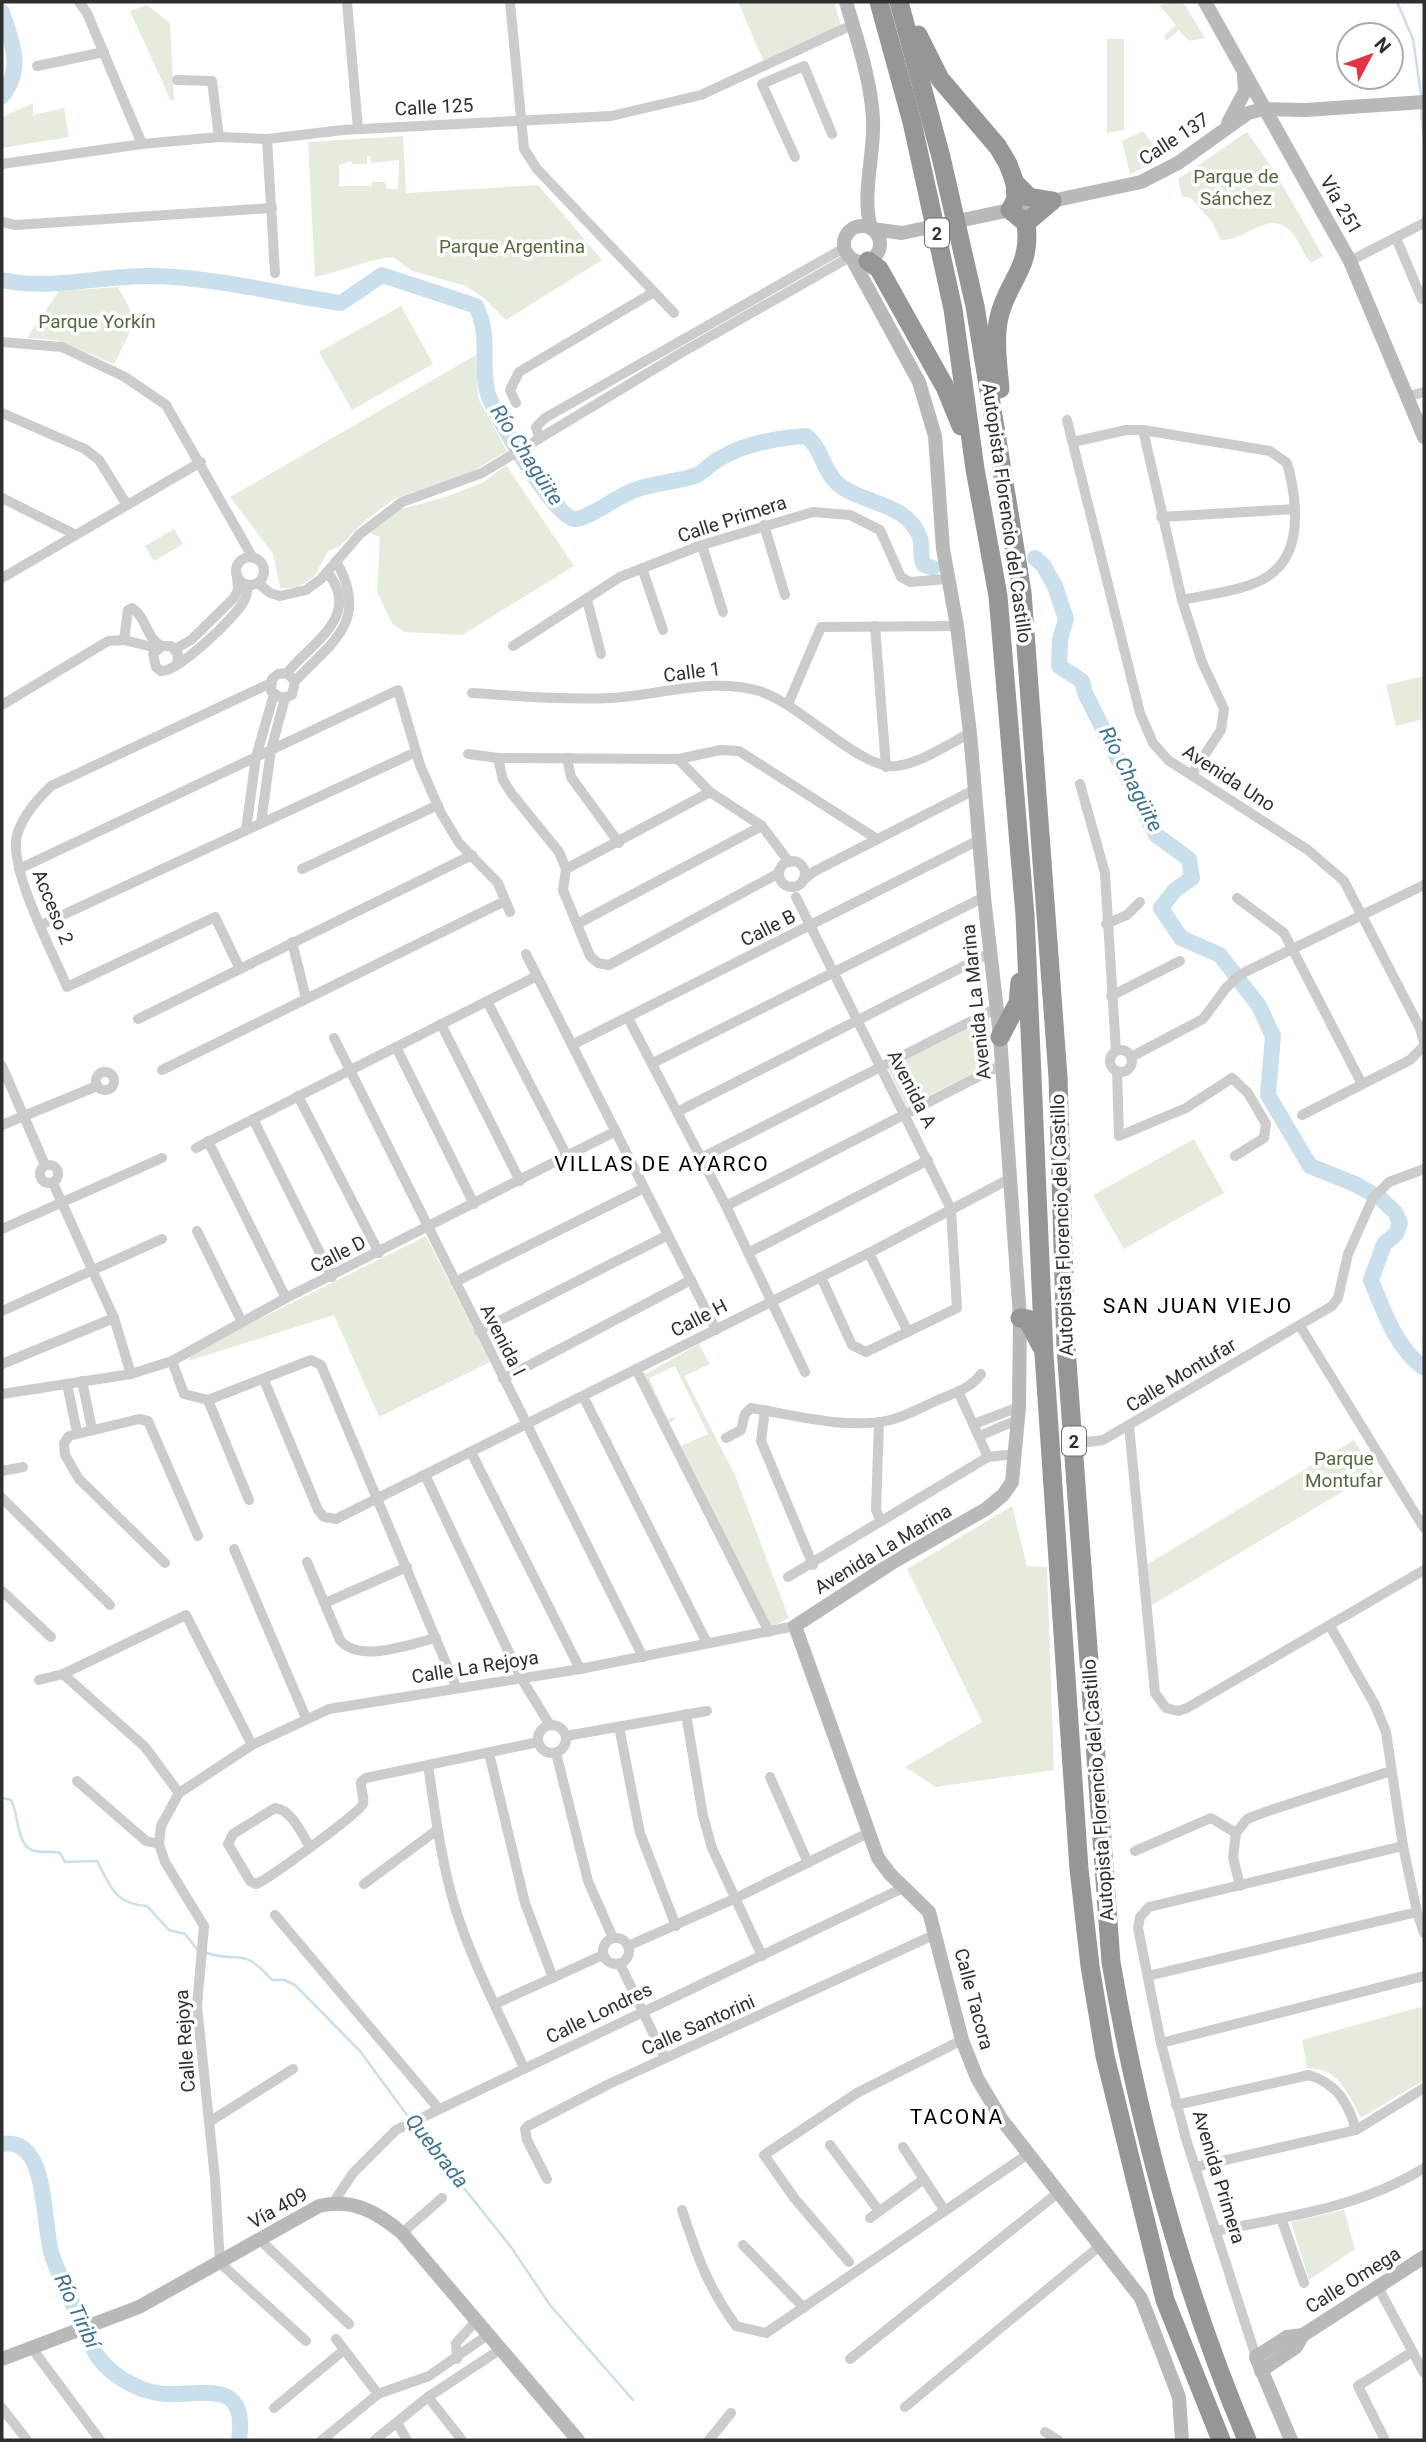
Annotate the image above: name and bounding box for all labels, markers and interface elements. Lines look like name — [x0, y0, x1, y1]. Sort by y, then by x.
north arrow — [1335, 21, 1405, 91]
text: N — [1369, 33, 1396, 58]
street label: Calle 125 — [394, 93, 474, 121]
street label: Calle 137 — [1135, 108, 1213, 170]
park label: Parque de Sánchez — [1193, 165, 1279, 210]
street label: Vía 251 — [1315, 172, 1367, 238]
road number: 2 — [925, 218, 949, 247]
park label: Parque Argentina — [439, 235, 585, 258]
park label: Parque Yorkín — [38, 310, 156, 333]
street label: Autopista Florencio del Castillo — [977, 381, 1037, 645]
water label: Río Chagüite — [486, 400, 568, 510]
street label: Calle Primera — [675, 491, 789, 547]
street label: Calle 1 — [662, 657, 722, 687]
water label: Río Chagüite — [1094, 722, 1168, 836]
street label: Avenida Uno — [1178, 740, 1280, 816]
street label: Acceso 2 — [28, 866, 78, 948]
street label: Calle B — [737, 904, 799, 952]
street label: Avenida La Marina — [956, 923, 996, 1081]
street label: Avenida A — [883, 1046, 942, 1132]
street label: Autopista Florencio del Castillo — [1046, 1093, 1078, 1357]
district label: VILLAS DE AYARCO — [554, 1152, 770, 1176]
street label: Calle D — [306, 1230, 370, 1278]
street label: Calle H — [667, 1294, 731, 1342]
district label: SAN JUAN VIEJO — [1103, 1294, 1293, 1318]
street label: Avenida I — [475, 1300, 531, 1380]
street label: Calle Montufar — [1122, 1333, 1241, 1417]
road number: 2 — [1062, 1426, 1086, 1456]
park label: Parque Montufar — [1305, 1447, 1384, 1492]
street label: Avenida La Marina — [810, 1499, 956, 1599]
street label: Calle La Rejoya — [410, 1646, 540, 1688]
street label: Autopista Florencio del Castillo — [1077, 1658, 1119, 1922]
street label: Calle Tacora — [949, 1946, 999, 2052]
street label: Calle Londres — [542, 1977, 656, 2049]
street label: Calle Rejoya — [170, 1989, 200, 2093]
street label: Calle Santorini — [638, 1990, 758, 2060]
district label: TACONA — [910, 2105, 1004, 2129]
street label: Avenida Primera — [1188, 2108, 1250, 2246]
water label: Quebrada — [401, 2109, 473, 2193]
street label: Vía 409 — [244, 2182, 312, 2234]
street label: Calle Omega — [1301, 2242, 1405, 2318]
water label: Río Tiribí — [49, 2270, 106, 2355]

